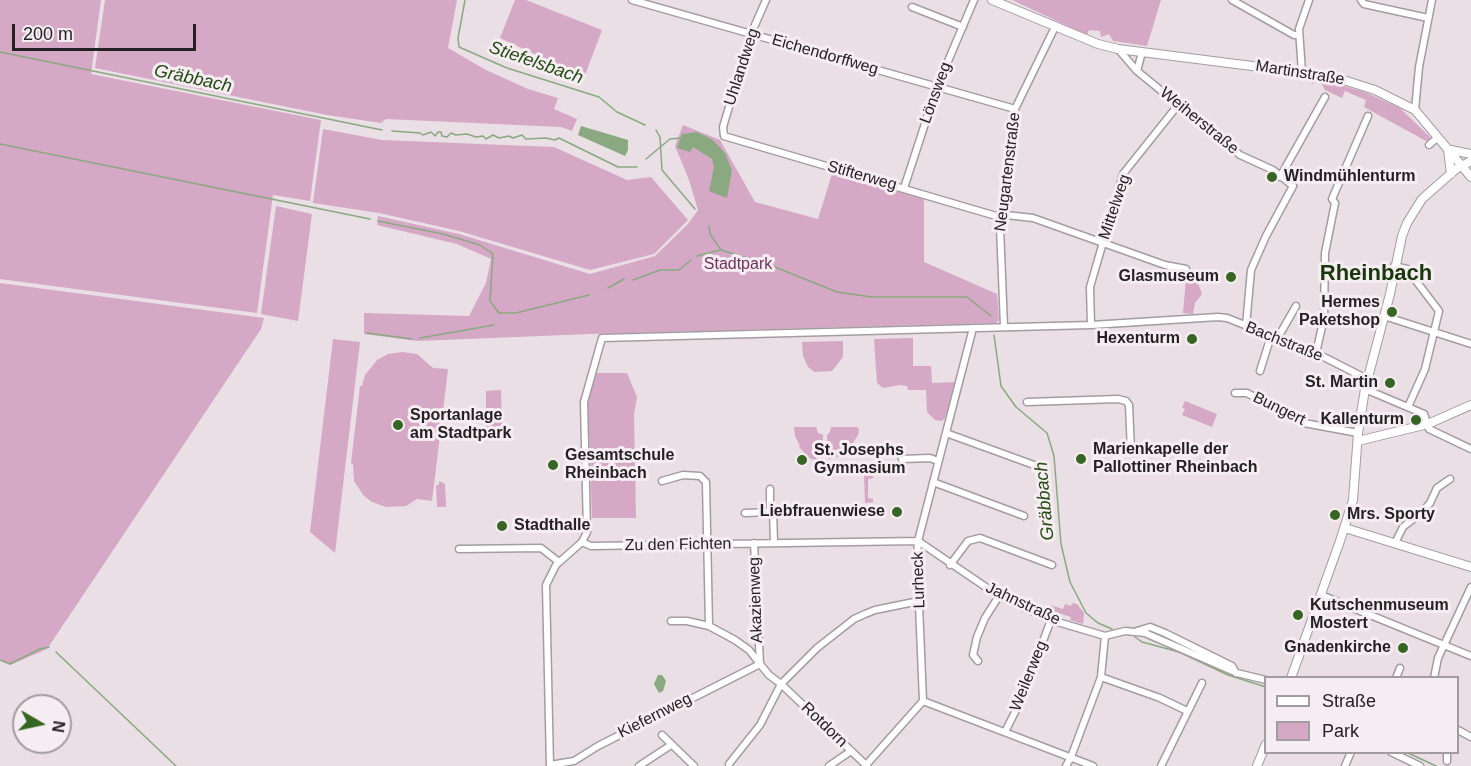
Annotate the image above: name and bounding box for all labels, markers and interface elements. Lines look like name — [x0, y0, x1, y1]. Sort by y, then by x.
scale bar — [15, 12, 200, 50]
text: 200 m — [23, 24, 73, 44]
street label: Uhlandweg — [721, 26, 763, 108]
street label: Eichendorffweg — [769, 31, 881, 79]
water label: Stiefelsbach — [486, 37, 586, 89]
street label: Martinstraße — [1254, 56, 1346, 90]
water label: Gräbbach — [152, 60, 234, 98]
street label: Lönsweg — [916, 60, 956, 126]
street label: Weiherstraße — [1156, 83, 1242, 159]
street label: Neugartenstraße — [991, 111, 1025, 233]
street label: Stifterweg — [825, 157, 899, 195]
place label: Windmühlenturm — [1284, 167, 1415, 187]
marker: Windmühlenturm — [1265, 170, 1279, 184]
street label: Mittelweg — [1095, 172, 1135, 242]
park label: Stadtpark — [704, 255, 772, 275]
district label: Rheinbach — [1320, 261, 1432, 287]
place label: Glasmuseum — [1119, 267, 1219, 287]
marker: Glasmuseum — [1224, 270, 1238, 284]
place label: Hermes Paketshop — [1299, 293, 1380, 331]
marker: Hermes Paketshop — [1385, 305, 1399, 319]
street label: Bachstraße — [1242, 318, 1326, 366]
place label: Hexenturm — [1096, 329, 1180, 349]
marker: Hexenturm — [1185, 332, 1199, 346]
place label: St. Martin — [1305, 373, 1378, 393]
marker: St. Martin — [1383, 376, 1397, 390]
street label: Bungert — [1250, 388, 1308, 430]
place label: Sportanlage am Stadtpark — [410, 406, 511, 444]
place label: Kallenturm — [1320, 410, 1404, 430]
marker: Kallenturm — [1409, 413, 1423, 427]
marker: Sportanlage am Stadtpark — [391, 418, 405, 432]
place label: Marienkapelle der Pallottiner Rheinbach — [1093, 440, 1257, 478]
place label: St. Josephs Gymnasium — [814, 441, 906, 479]
place label: Gesamtschule Rheinbach — [565, 446, 674, 484]
marker: Marienkapelle der Pallottiner Rheinbach — [1074, 452, 1088, 466]
marker: St. Josephs Gymnasium — [795, 453, 809, 467]
marker: Gesamtschule Rheinbach — [546, 458, 560, 472]
water label: Gräbbach — [1031, 461, 1059, 541]
place label: Liebfrauenwiese — [760, 502, 885, 522]
marker: Liebfrauenwiese — [890, 505, 904, 519]
place label: Mrs. Sporty — [1347, 505, 1435, 525]
marker: Mrs. Sporty — [1328, 508, 1342, 522]
place label: Stadthalle — [514, 516, 590, 536]
marker: Stadthalle — [495, 519, 509, 533]
street label: Zu den Fichten — [624, 534, 732, 556]
street label: Lurheck — [908, 551, 930, 609]
street label: Akazienweg — [745, 557, 767, 643]
street label: Jahnstraße — [983, 578, 1063, 630]
place label: Kutschenmuseum Mostert — [1310, 596, 1449, 634]
marker: Kutschenmuseum Mostert — [1291, 608, 1305, 622]
street label: Weilerweg — [1006, 638, 1052, 714]
place label: Gnadenkirche — [1284, 638, 1391, 658]
marker: Gnadenkirche — [1396, 641, 1410, 655]
legend — [1264, 676, 1459, 754]
street label: Kiefernweg — [615, 689, 695, 743]
text: Straße — [1322, 691, 1376, 711]
north arrow — [12, 694, 72, 754]
street label: Rotdorn — [797, 698, 851, 752]
text: N — [49, 720, 68, 734]
text: Park — [1322, 721, 1359, 741]

